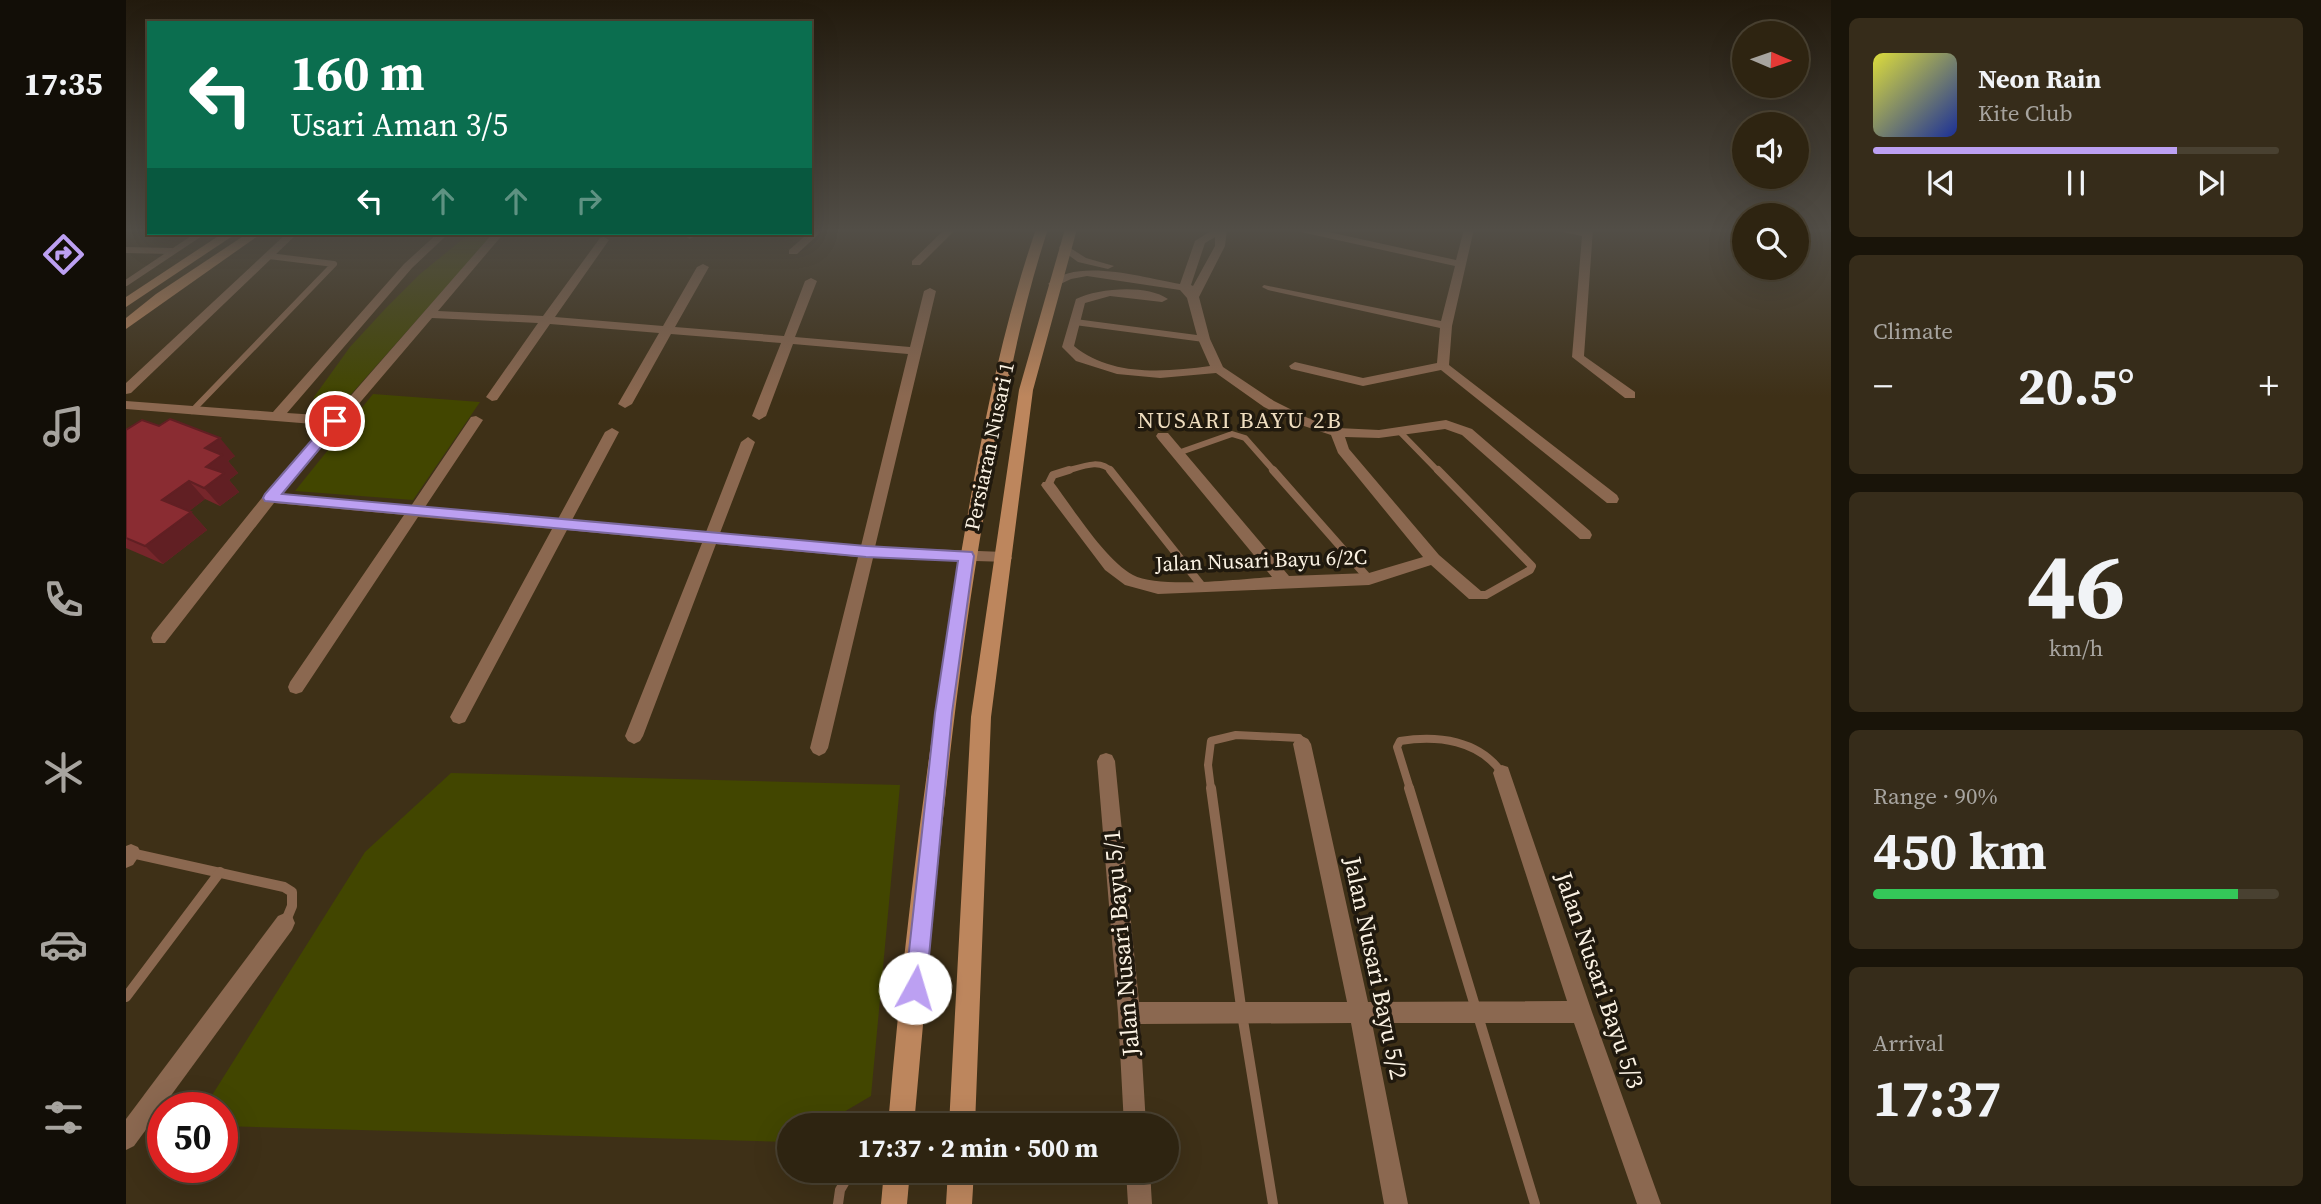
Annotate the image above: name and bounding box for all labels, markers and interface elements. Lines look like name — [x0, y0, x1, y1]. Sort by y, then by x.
north arrow — [1732, 21, 1810, 98]
map controls — [1732, 21, 1809, 280]
text: 160 m — [290, 39, 425, 106]
icon: left — [175, 49, 266, 140]
text: Neon Rain — [1978, 61, 2101, 97]
text: 17:35 — [24, 62, 102, 106]
text: Kite Club — [1978, 97, 2073, 129]
text: Usari Aman 3/5 — [290, 103, 508, 147]
button: sound — [1732, 112, 1809, 189]
icon: previous — [1922, 164, 1960, 202]
icon: pause — [2057, 164, 2095, 202]
icon: next — [2192, 164, 2230, 202]
icon: left — [351, 182, 389, 220]
icon: ahead — [424, 182, 462, 220]
icon: ahead — [497, 182, 535, 220]
icon: right — [570, 182, 608, 220]
button: search — [1732, 203, 1809, 280]
icon: directions — [39, 230, 88, 279]
text: Climate — [1873, 315, 1953, 347]
text: 20.5° — [2017, 350, 2135, 421]
street label: Persiaran Nusari 1 — [957, 359, 1021, 533]
text: − — [1873, 360, 1893, 412]
text: + — [2259, 360, 2279, 412]
pin — [305, 391, 365, 451]
icon: music — [39, 402, 88, 451]
icon: arrive — [316, 402, 354, 440]
district label: NUSARI BAYU 2B — [1137, 404, 1343, 436]
text: 46 — [2027, 524, 2125, 648]
street label: Jalan Nusari Bayu 6/2C — [1154, 542, 1367, 578]
icon: phone — [39, 575, 88, 624]
text: km/h — [2049, 632, 2103, 664]
icon: climate — [39, 748, 88, 797]
text: Range · 90% — [1873, 780, 1998, 812]
text: 450 km — [1873, 815, 2047, 886]
street label: Jalan Nusari Bayu 5/1 — [1095, 828, 1147, 1059]
street label: Jalan Nusari Bayu 5/2 — [1336, 853, 1416, 1083]
street label: Jalan Nusari Bayu 5/3 — [1547, 866, 1653, 1093]
icon: car — [39, 920, 88, 969]
position arrow — [878, 951, 952, 1025]
text: Arrival — [1873, 1027, 1944, 1059]
text: 17:37 — [1873, 1062, 2001, 1133]
speed limit sign: 50 — [147, 1092, 238, 1183]
icon: filters — [39, 1093, 88, 1142]
text: 17:37 · 2 min · 500 m — [858, 1130, 1098, 1166]

